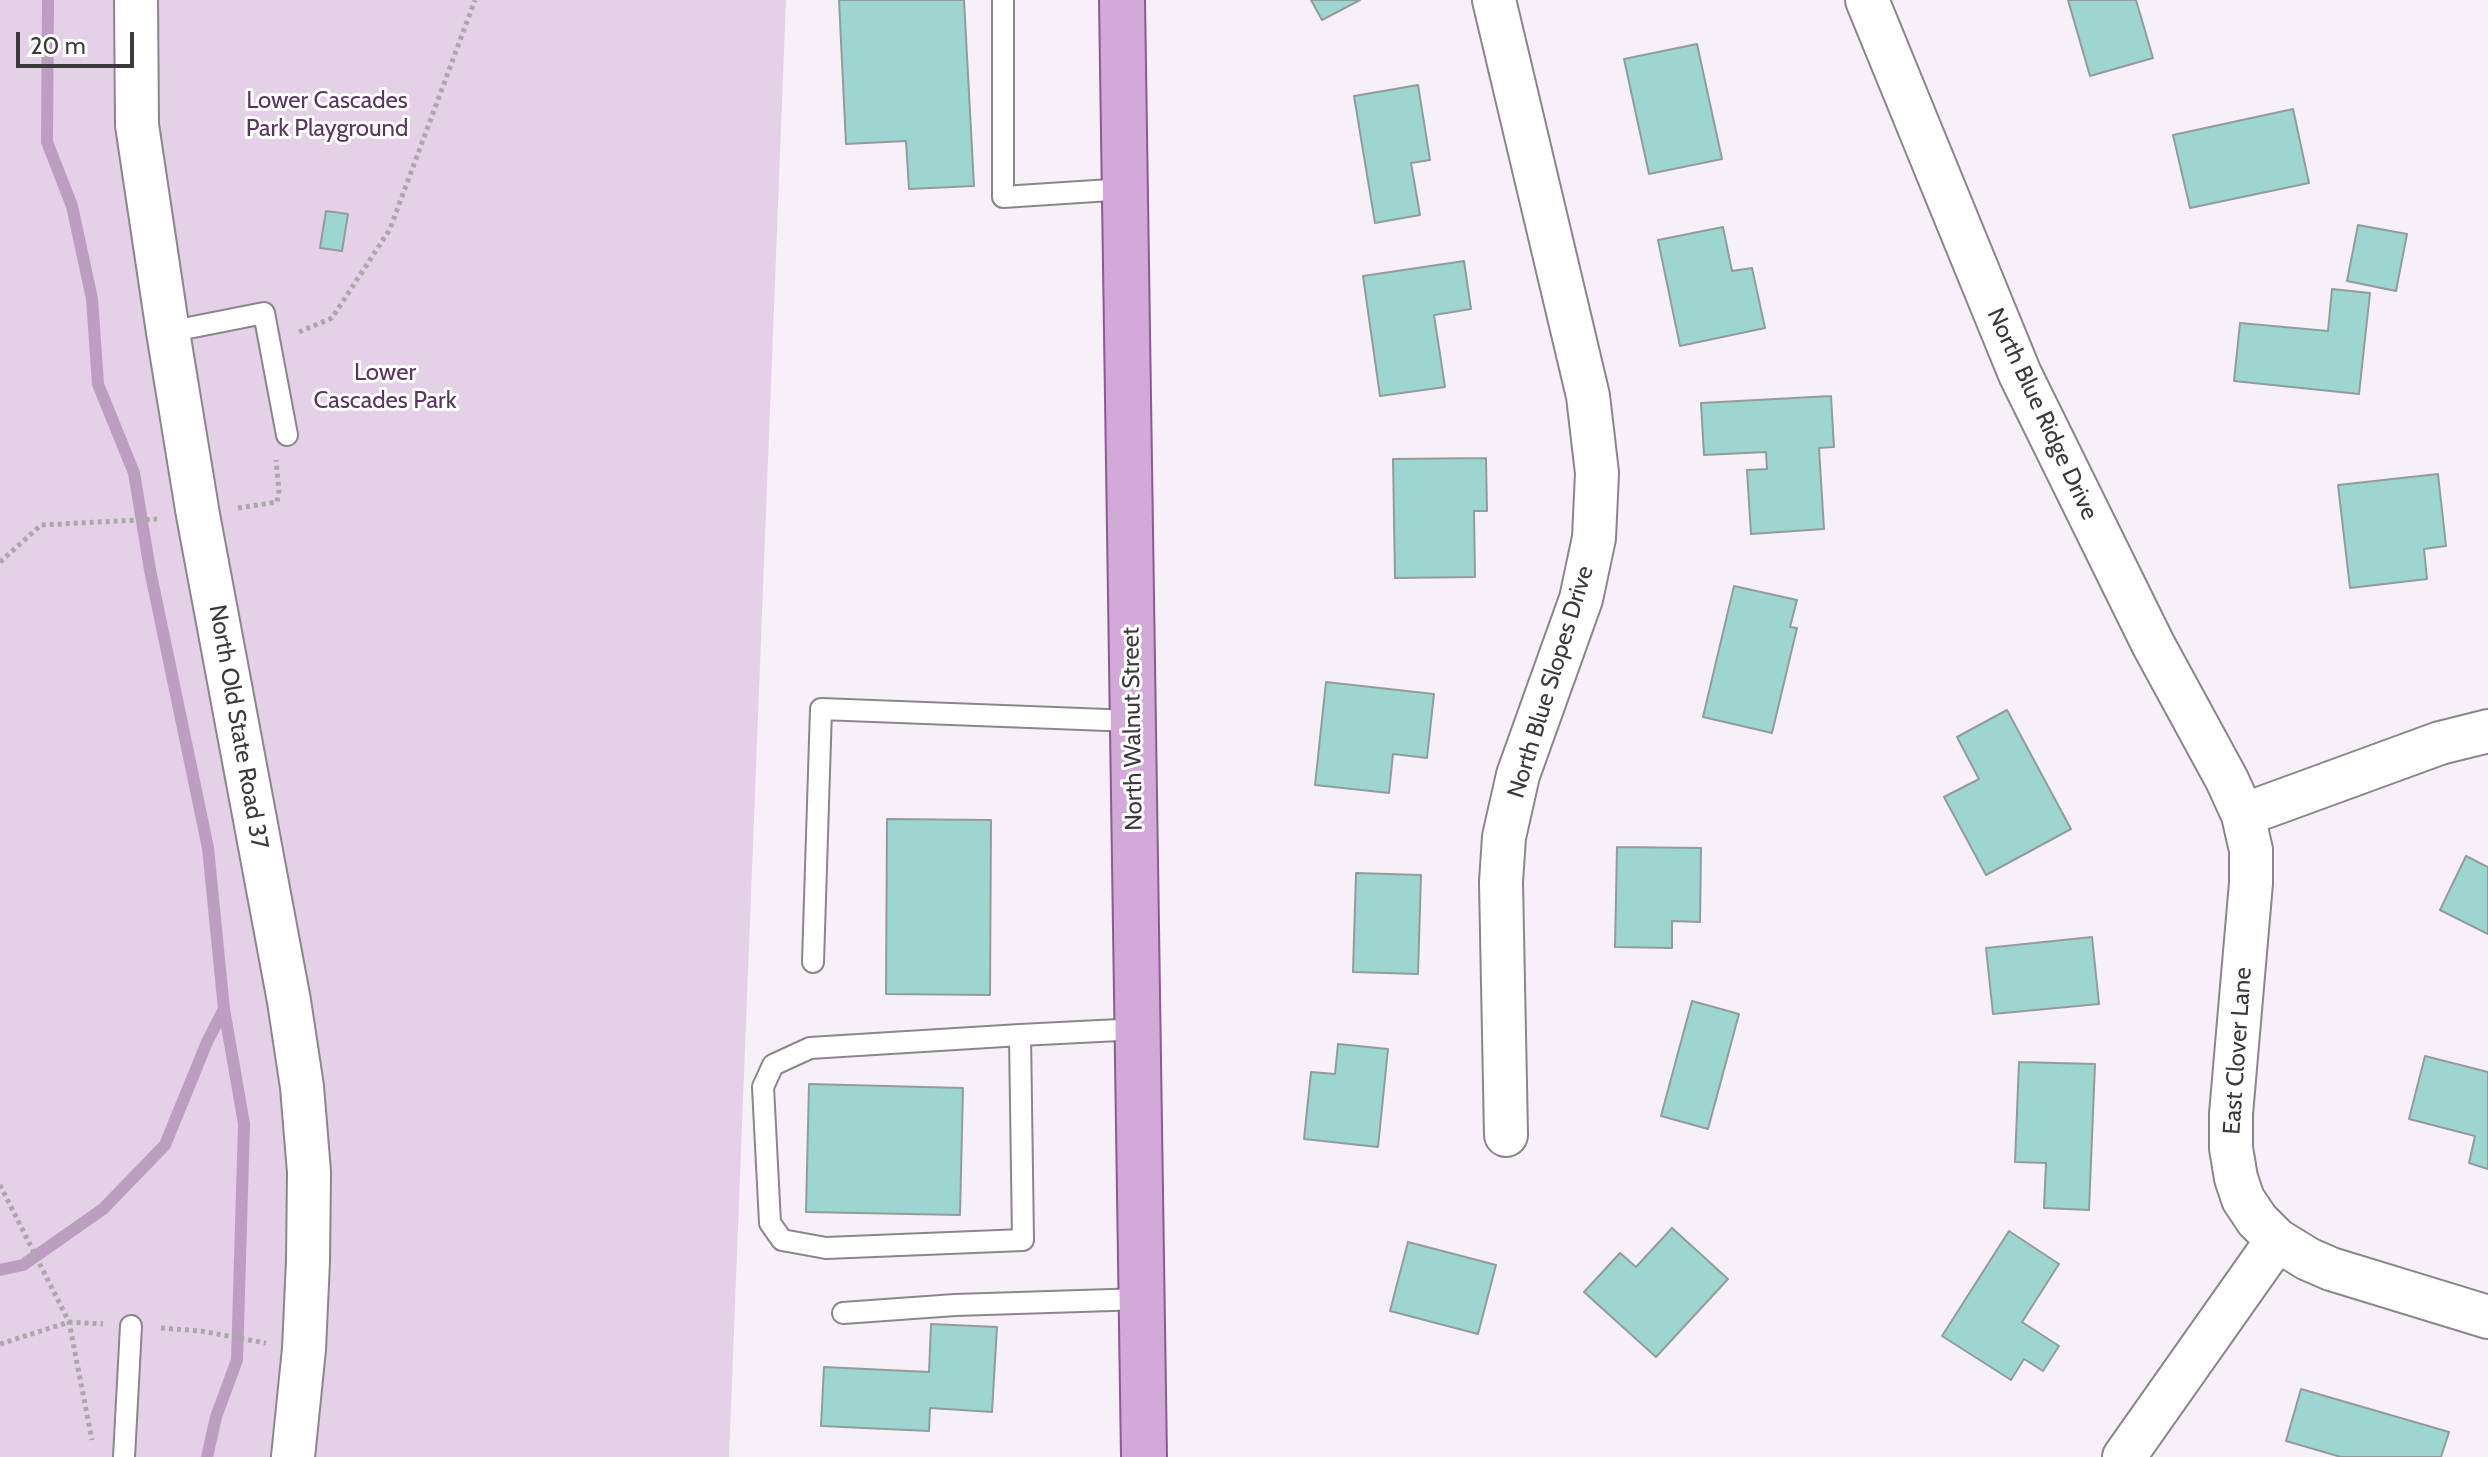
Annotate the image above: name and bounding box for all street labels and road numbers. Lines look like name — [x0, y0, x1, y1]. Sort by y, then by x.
street label: North Blue Ridge Drive — [1980, 304, 2104, 524]
street label: North Blue Slopes Drive — [1502, 562, 1600, 802]
street label: North Old State Road 37 — [202, 603, 274, 851]
street label: North Walnut Street — [1117, 627, 1149, 831]
street label: East Clover Lane — [2218, 966, 2258, 1136]

